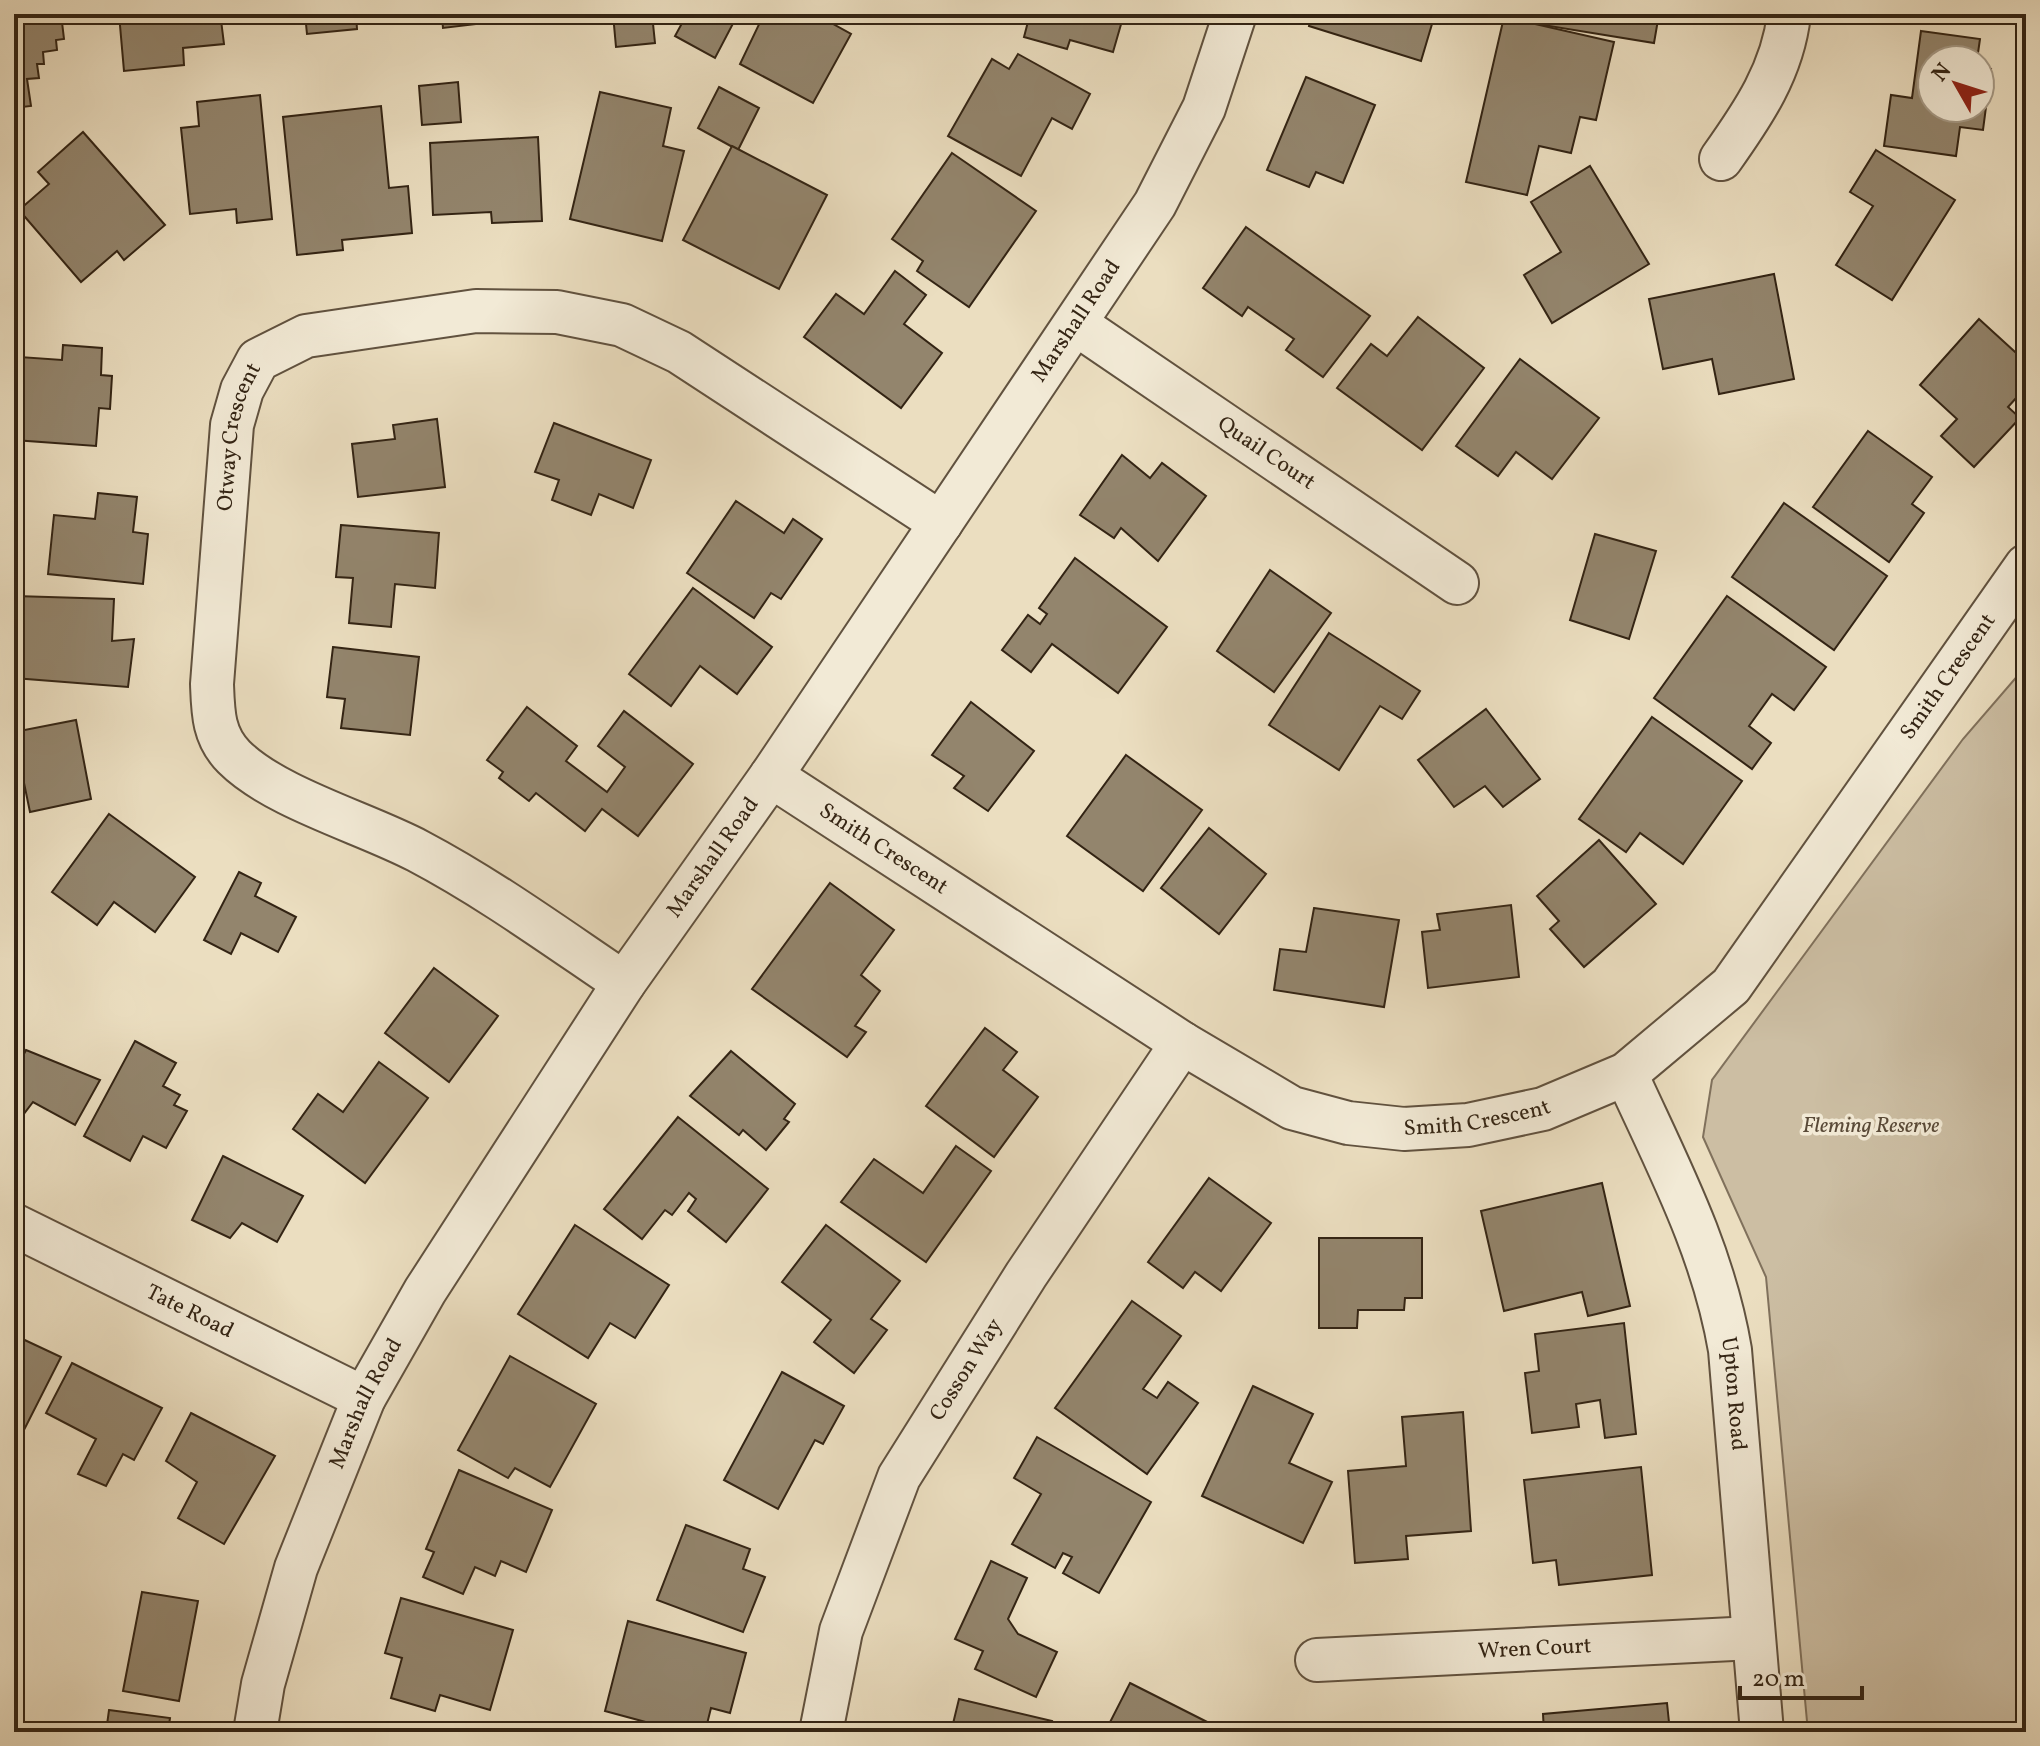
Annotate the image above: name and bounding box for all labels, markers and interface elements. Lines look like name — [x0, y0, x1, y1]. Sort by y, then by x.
north arrow — [1916, 44, 1996, 124]
text: N — [1925, 57, 1959, 89]
street label: Marshall Road — [1024, 254, 1129, 388]
street label: Otway Crescent — [210, 357, 269, 512]
street label: Quail Court — [1211, 409, 1322, 498]
street label: Smith Crescent — [1893, 607, 2004, 746]
street label: Marshall Road — [659, 791, 767, 924]
street label: Smith Crescent — [813, 796, 954, 902]
street label: Smith Crescent — [1403, 1092, 1556, 1144]
park label: Fleming Reserve — [1803, 1111, 1939, 1142]
street label: Tate Road — [141, 1277, 239, 1347]
street label: Cosson Way — [922, 1312, 1010, 1427]
street label: Marshall Road — [322, 1333, 410, 1473]
street label: Upton Road — [1712, 1334, 1754, 1452]
street label: Wren Court — [1477, 1631, 1593, 1667]
scale bar — [1740, 1650, 1862, 1700]
text: 20 m — [1752, 1663, 1805, 1697]

